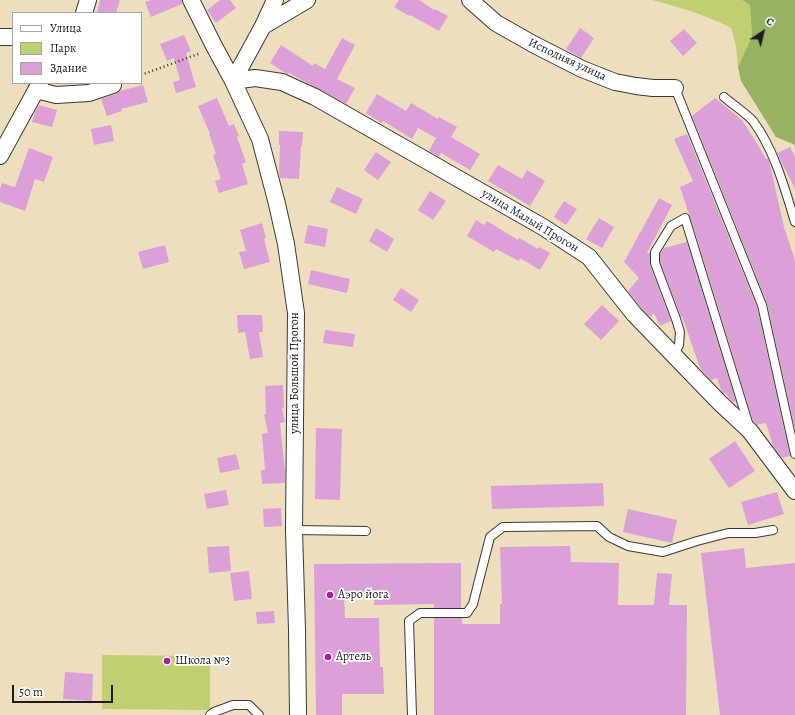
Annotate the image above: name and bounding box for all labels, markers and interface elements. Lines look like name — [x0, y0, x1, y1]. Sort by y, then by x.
legend — [12, 12, 142, 84]
north arrow — [743, 12, 783, 52]
text: С — [763, 14, 777, 30]
text: Улица — [50, 20, 81, 36]
street label: Исподняя улица — [526, 36, 608, 84]
text: Парк — [50, 40, 76, 56]
text: Здание — [50, 60, 87, 76]
street label: улица Малый Прогон — [479, 186, 581, 256]
street label: улица Большой Прогон — [288, 312, 302, 434]
place label: Аэро йога — [338, 588, 389, 602]
marker: Аэро йога — [325, 590, 335, 600]
place label: Артель — [336, 650, 371, 664]
marker: Артель — [323, 652, 333, 662]
place label: Школа №3 — [175, 654, 230, 668]
marker: Школа №3 — [162, 656, 172, 666]
scale bar — [14, 677, 115, 703]
text: 50 m — [19, 684, 43, 700]

